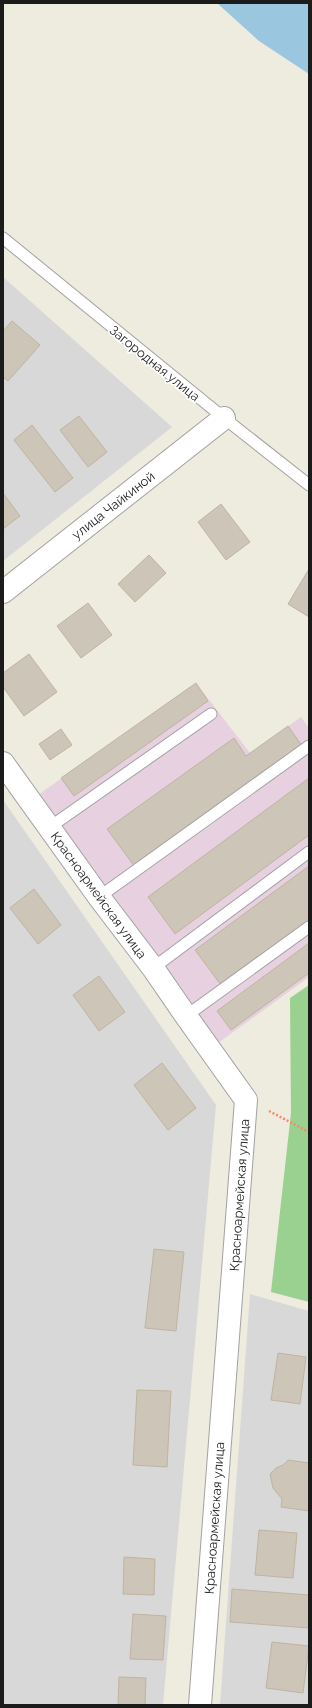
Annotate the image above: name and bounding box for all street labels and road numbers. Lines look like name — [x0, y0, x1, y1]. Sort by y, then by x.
street label: Загородная улица — [107, 322, 203, 404]
street label: улица Чайкиной — [69, 468, 158, 542]
street label: Красноармейская улица — [48, 829, 150, 962]
street label: Красноармейская улица — [227, 1118, 252, 1272]
street label: Красноармейская улица — [202, 1441, 227, 1595]

